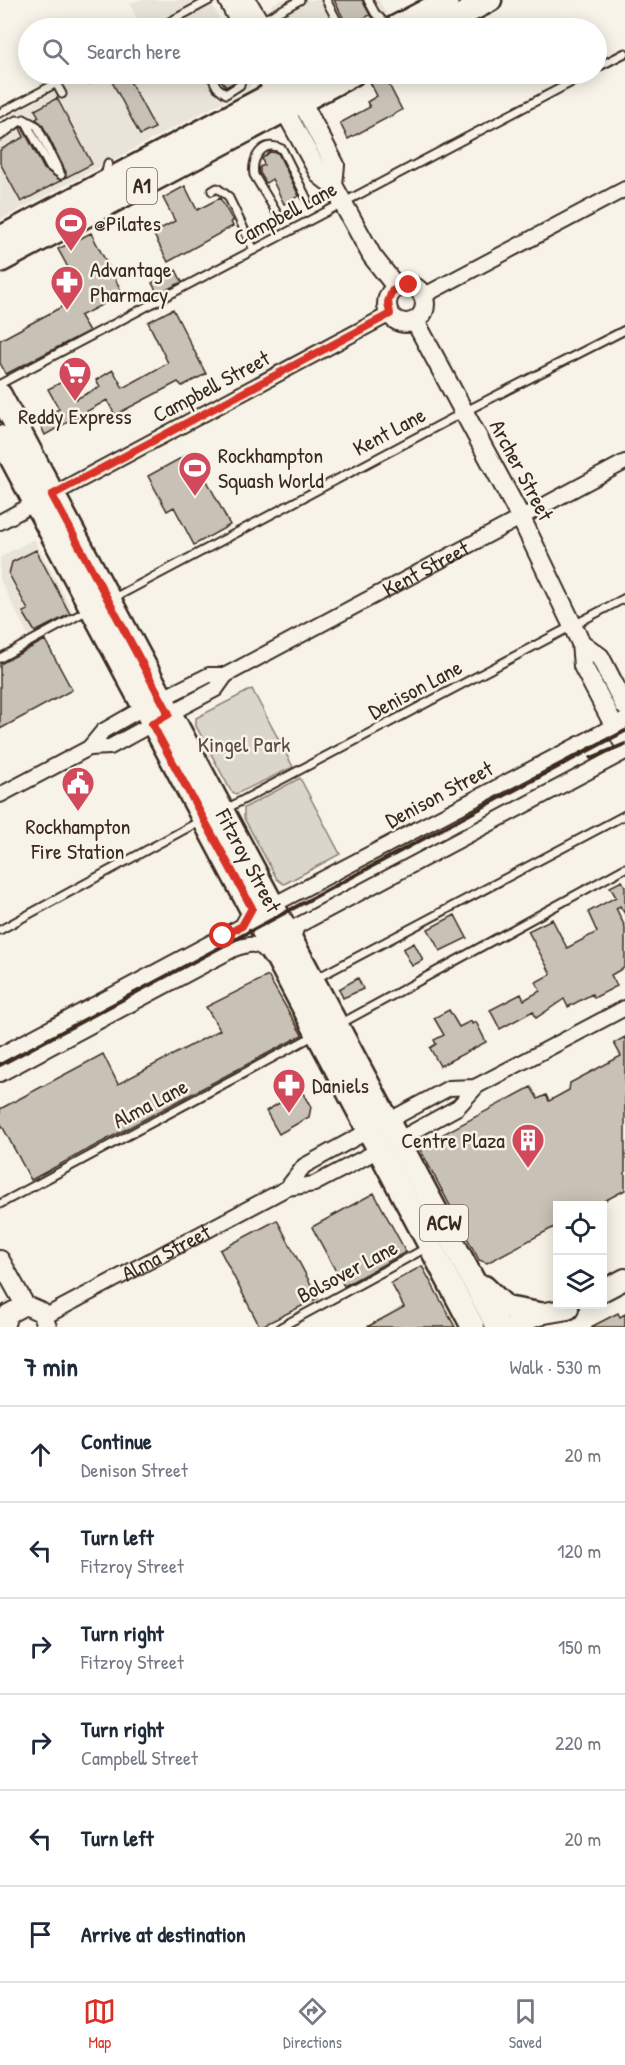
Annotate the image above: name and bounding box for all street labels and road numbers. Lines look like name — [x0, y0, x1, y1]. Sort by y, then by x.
road number: A1 — [127, 168, 157, 204]
street label: Campbell Lane — [228, 173, 342, 253]
street label: Campbell Street — [147, 342, 275, 429]
street label: Kent Lane — [347, 399, 431, 463]
street label: Archer Street — [483, 414, 561, 526]
street label: Kent Street — [377, 533, 475, 604]
street label: Denison Lane — [363, 652, 467, 726]
street label: Denison Street — [380, 753, 498, 835]
street label: Fitzroy Street — [208, 803, 289, 918]
street label: Alma Lane — [107, 1071, 193, 1135]
road number: ACW — [420, 1205, 468, 1241]
street label: Alma Street — [116, 1216, 216, 1288]
street label: Bolsover Lane — [291, 1232, 403, 1310]

